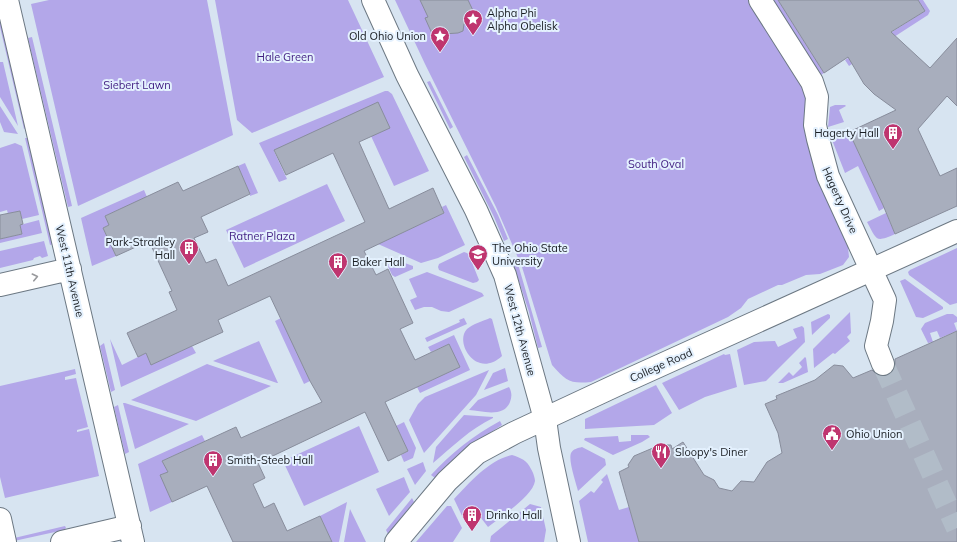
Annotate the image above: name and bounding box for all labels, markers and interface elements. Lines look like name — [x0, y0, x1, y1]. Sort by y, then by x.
place label: Alpha Phi Alpha Obelisk — [487, 6, 558, 33]
place icon: Alpha Phi Alpha Obelisk — [462, 8, 484, 36]
place icon: Old Ohio Union — [429, 25, 451, 53]
place label: Old Ohio Union — [349, 29, 426, 43]
park label: Hale Green — [257, 50, 313, 64]
park label: Siebert Lawn — [103, 78, 171, 92]
building icon: Hagerty Hall — [882, 122, 904, 150]
place label: Hagerty Hall — [814, 126, 879, 140]
park label: South Oval — [628, 157, 684, 171]
street label: Hagerty Drive — [819, 165, 861, 235]
street label: West 11th Avenue — [53, 223, 87, 319]
park label: Ratner Plaza — [229, 229, 295, 243]
place label: Park-Stradley Hall — [105, 235, 175, 262]
building icon: Park-Stradley Hall — [178, 237, 200, 265]
place label: The Ohio State University — [492, 241, 568, 268]
school or university icon: The Ohio State University — [467, 243, 489, 271]
building icon: Baker Hall — [327, 251, 349, 279]
place label: Baker Hall — [352, 255, 405, 269]
one-way arrow — [31, 273, 38, 282]
street label: West 12th Avenue — [501, 283, 539, 377]
street label: College Road — [627, 345, 695, 385]
public building icon: Ohio Union — [821, 423, 843, 451]
place label: Ohio Union — [846, 427, 903, 441]
restaurant icon: Sloopy's Diner — [650, 441, 672, 469]
place label: Sloopy's Diner — [675, 445, 747, 459]
building icon: Smith-Steeb Hall — [202, 449, 224, 477]
place label: Smith-Steeb Hall — [227, 453, 313, 467]
building icon: Drinko Hall — [461, 504, 483, 532]
place label: Drinko Hall — [486, 508, 542, 522]

